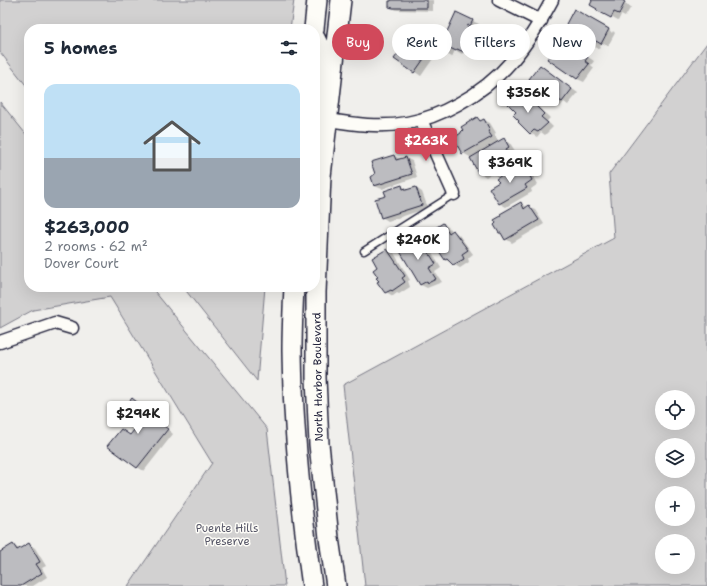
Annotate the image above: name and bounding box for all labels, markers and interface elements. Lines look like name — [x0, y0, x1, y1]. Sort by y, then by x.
chip: Buy — [332, 24, 384, 60]
chip: Rent — [392, 24, 452, 60]
chip: Filters — [460, 24, 530, 60]
chip: New — [538, 24, 596, 60]
text: 5 homes — [44, 37, 117, 59]
icon: filters — [278, 37, 300, 59]
pin: $356K — [500, 80, 556, 114]
text: $356K — [506, 84, 550, 101]
icon: home — [136, 110, 208, 182]
pin: $263K — [398, 128, 454, 162]
text: $263K — [404, 132, 448, 149]
pin: $369K — [482, 150, 538, 184]
text: $369K — [488, 154, 532, 171]
text: $263,000 — [44, 216, 129, 238]
pin: $240K — [390, 227, 446, 261]
text: $240K — [396, 231, 440, 248]
text: 2 rooms · 62 m² — [44, 238, 148, 255]
text: Dover Court — [44, 255, 119, 272]
street label: North Harbor Boulevard — [309, 312, 327, 442]
map controls — [655, 390, 695, 574]
button: locate — [655, 390, 695, 430]
pin: $294K — [110, 401, 166, 435]
text: $294K — [116, 405, 160, 422]
button: layers — [655, 438, 695, 478]
button: + — [655, 486, 695, 526]
park label: Puente Hills Preserve — [196, 521, 258, 549]
button: − — [655, 534, 695, 574]

